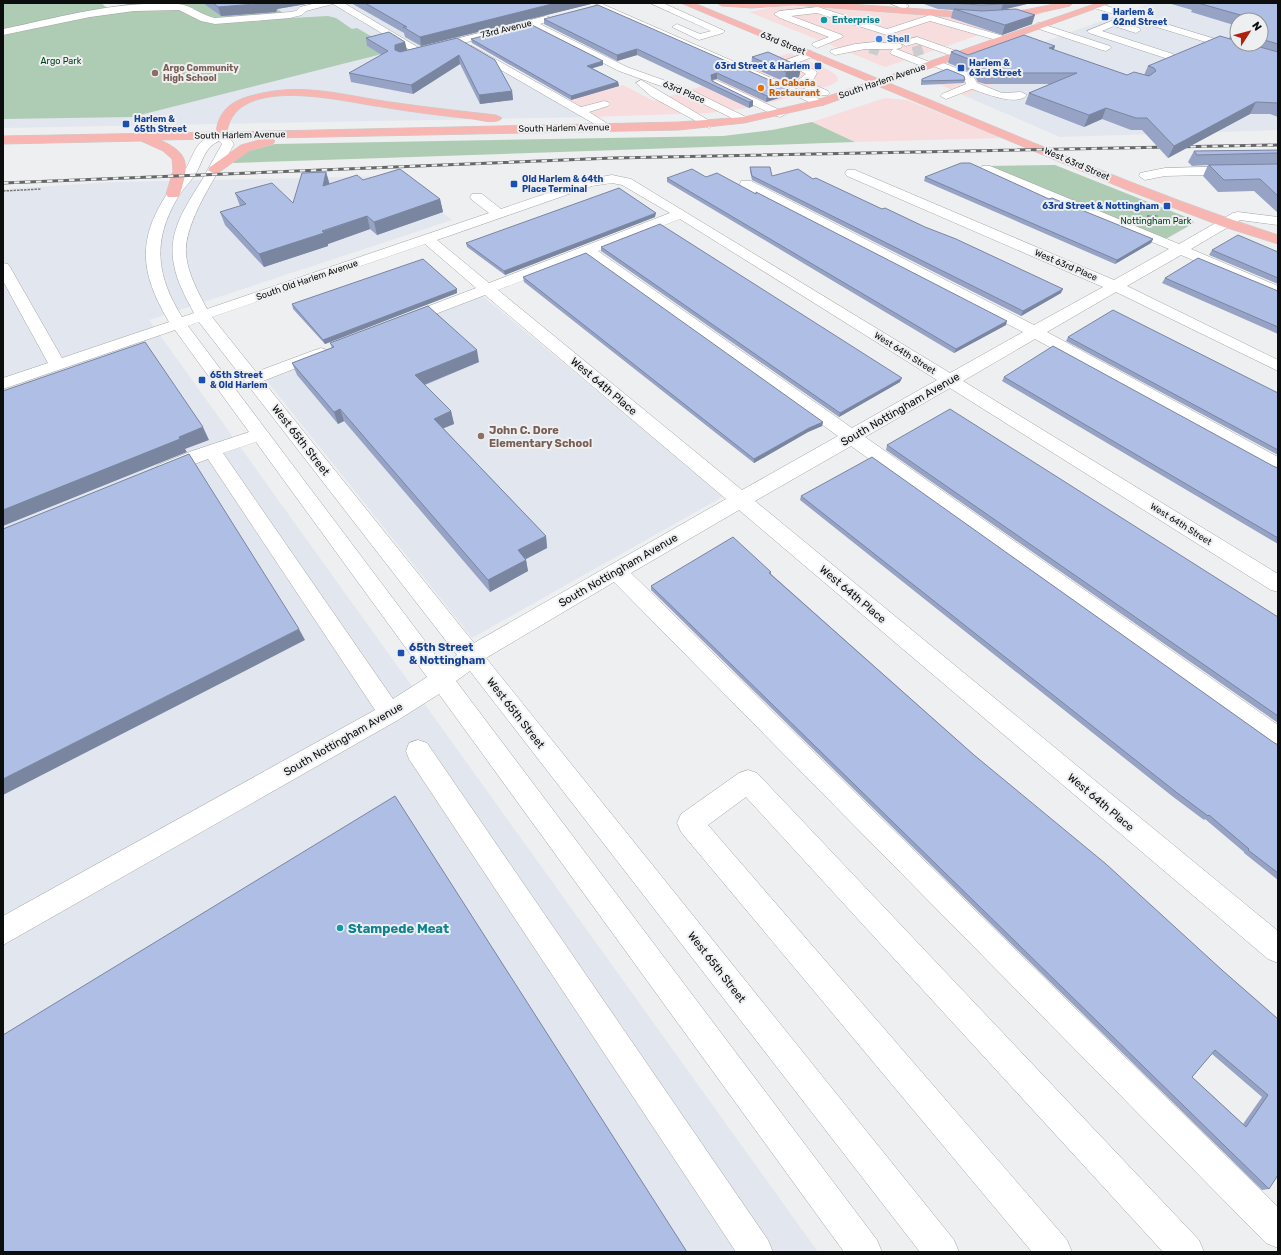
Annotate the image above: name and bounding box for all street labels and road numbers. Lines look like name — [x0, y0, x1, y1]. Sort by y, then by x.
street label: 73rd Avenue — [479, 18, 533, 40]
street label: 63rd Street — [759, 29, 807, 57]
street label: South Harlem Avenue — [837, 61, 927, 101]
street label: 63rd Place — [661, 79, 707, 105]
street label: South Harlem Avenue — [518, 122, 610, 134]
street label: South Harlem Avenue — [194, 129, 286, 141]
street label: West 63rd Street — [1043, 146, 1112, 182]
street label: West 63rd Place — [1033, 247, 1099, 283]
street label: South Old Harlem Avenue — [255, 258, 359, 302]
street label: West 64th Street — [872, 330, 938, 376]
street label: West 64th Place — [568, 355, 639, 418]
street label: South Nottingham Avenue — [838, 370, 962, 449]
street label: West 65th Street — [269, 402, 333, 479]
street label: West 64th Street — [1148, 501, 1214, 547]
street label: South Nottingham Avenue — [556, 531, 680, 610]
street label: West 64th Place — [817, 563, 888, 626]
street label: West 65th Street — [484, 675, 548, 752]
street label: South Nottingham Avenue — [281, 700, 405, 779]
street label: West 64th Place — [1065, 771, 1136, 834]
street label: West 65th Street — [685, 929, 749, 1006]

